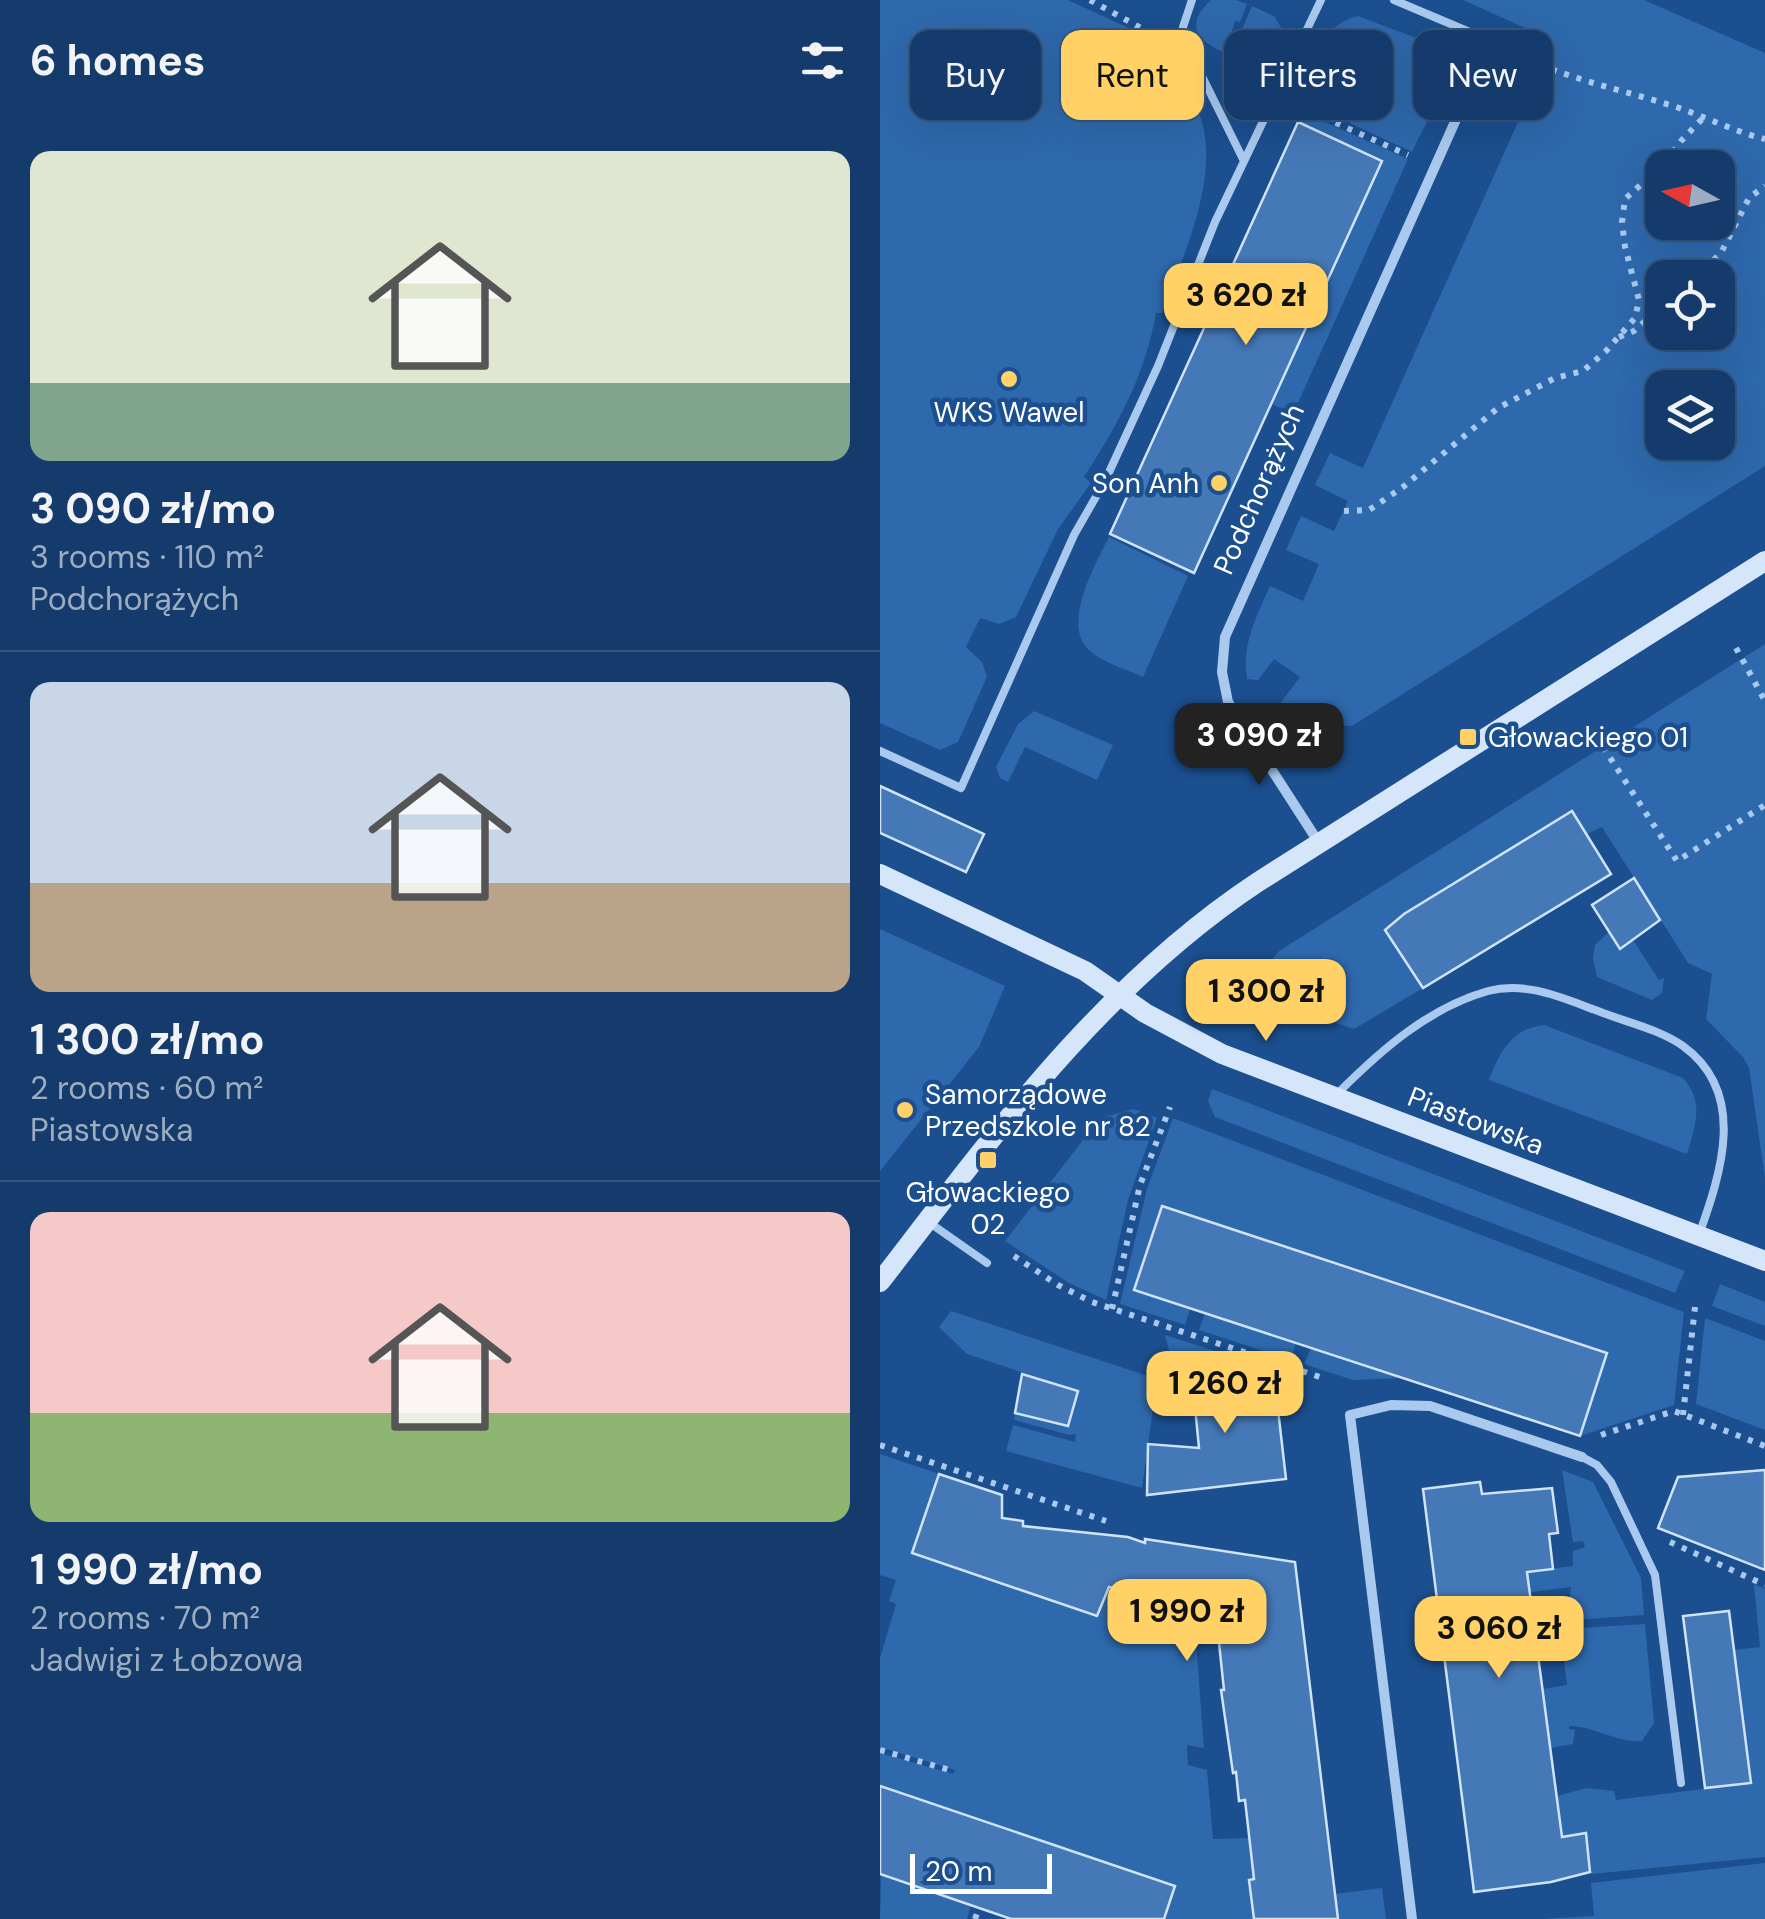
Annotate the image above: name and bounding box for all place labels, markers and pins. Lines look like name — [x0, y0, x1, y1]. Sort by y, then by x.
pin: 3 620 zł — [1143, 263, 1349, 348]
marker: WKS Wawel — [998, 368, 1020, 390]
place label: WKS Wawel — [934, 394, 1084, 431]
place label: Son Anh — [1092, 465, 1199, 502]
marker: Son Anh — [1208, 472, 1230, 494]
pin: 3 090 zł — [1156, 703, 1362, 788]
place label: Głowackiego 01 — [1488, 719, 1688, 756]
marker: Głowackiego 01 — [1457, 726, 1479, 748]
pin: 1 300 zł — [1163, 959, 1369, 1044]
place label: Samorządowe Przedszkole nr 82 — [925, 1076, 1151, 1145]
marker: Samorządowe Przedszkole nr 82 — [894, 1099, 916, 1121]
marker: Głowackiego 02 — [977, 1149, 999, 1171]
place label: Głowackiego 02 — [906, 1174, 1070, 1243]
pin: 1 260 zł — [1122, 1351, 1328, 1436]
pin: 1 990 zł — [1084, 1579, 1290, 1664]
pin: 3 060 zł — [1396, 1596, 1602, 1681]

